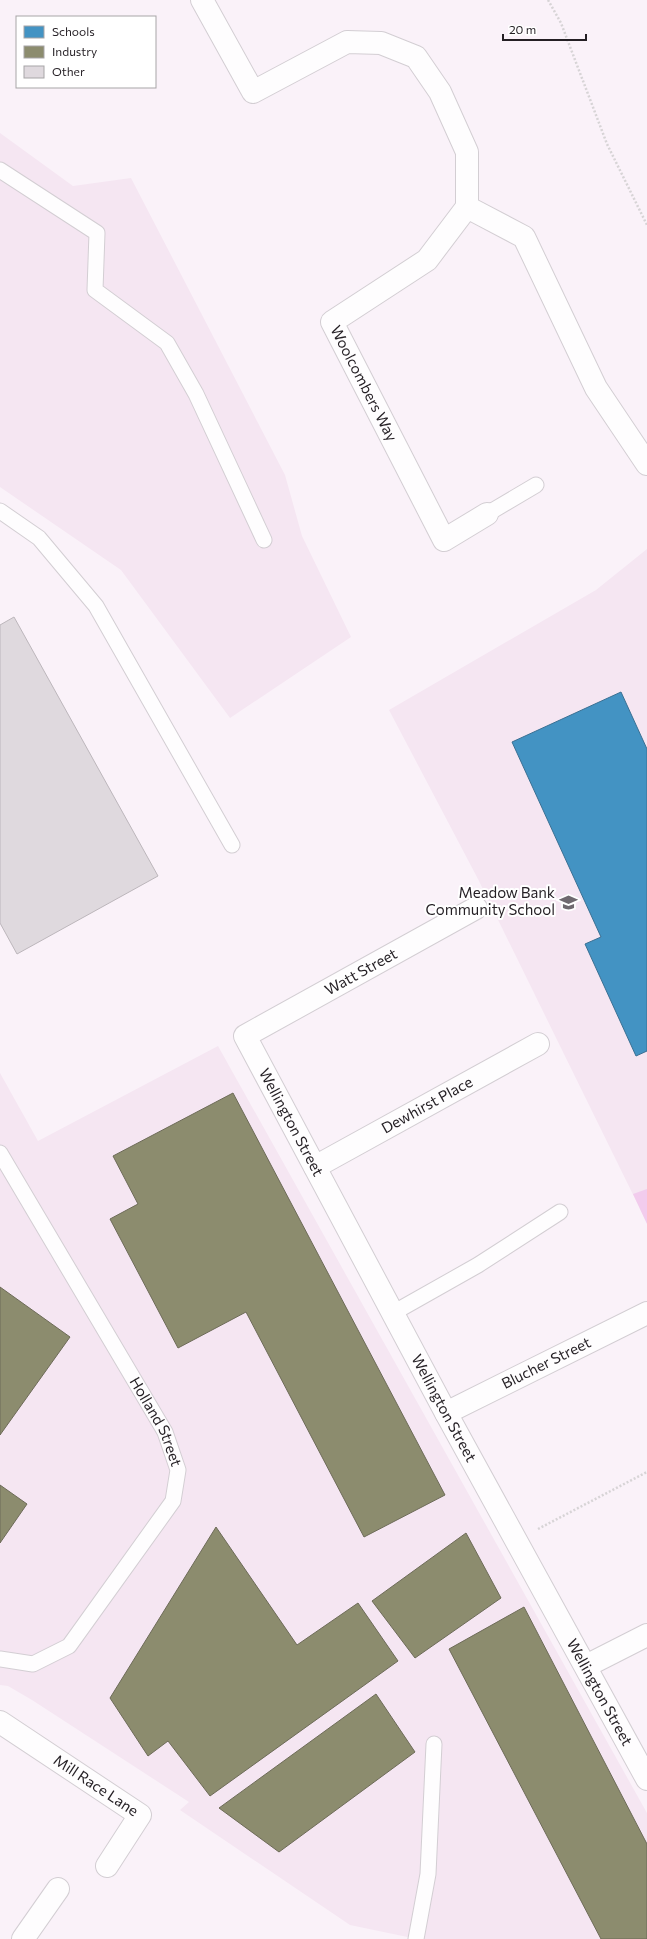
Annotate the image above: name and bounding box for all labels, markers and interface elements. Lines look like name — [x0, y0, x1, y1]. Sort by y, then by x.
legend — [16, 16, 156, 88]
scale bar — [503, 16, 586, 42]
text: 20 m — [509, 22, 536, 36]
text: Schools — [52, 24, 95, 38]
text: Industry — [52, 44, 97, 58]
text: Other — [52, 64, 85, 78]
street label: Woolcombers Way — [327, 322, 402, 444]
place label: Meadow Bank Community School — [425, 883, 555, 918]
school or university icon: Meadow Bank Community School — [558, 892, 578, 912]
street label: Watt Street — [321, 944, 400, 998]
street label: Wellington Street — [256, 1065, 328, 1179]
street label: Dewhirst Place — [378, 1072, 475, 1137]
street label: Blucher Street — [498, 1333, 593, 1392]
street label: Wellington Street — [408, 1351, 481, 1464]
street label: Holland Street — [126, 1373, 186, 1469]
street label: Wellington Street — [564, 1635, 637, 1748]
street label: Mill Race Lane — [51, 1750, 142, 1819]

